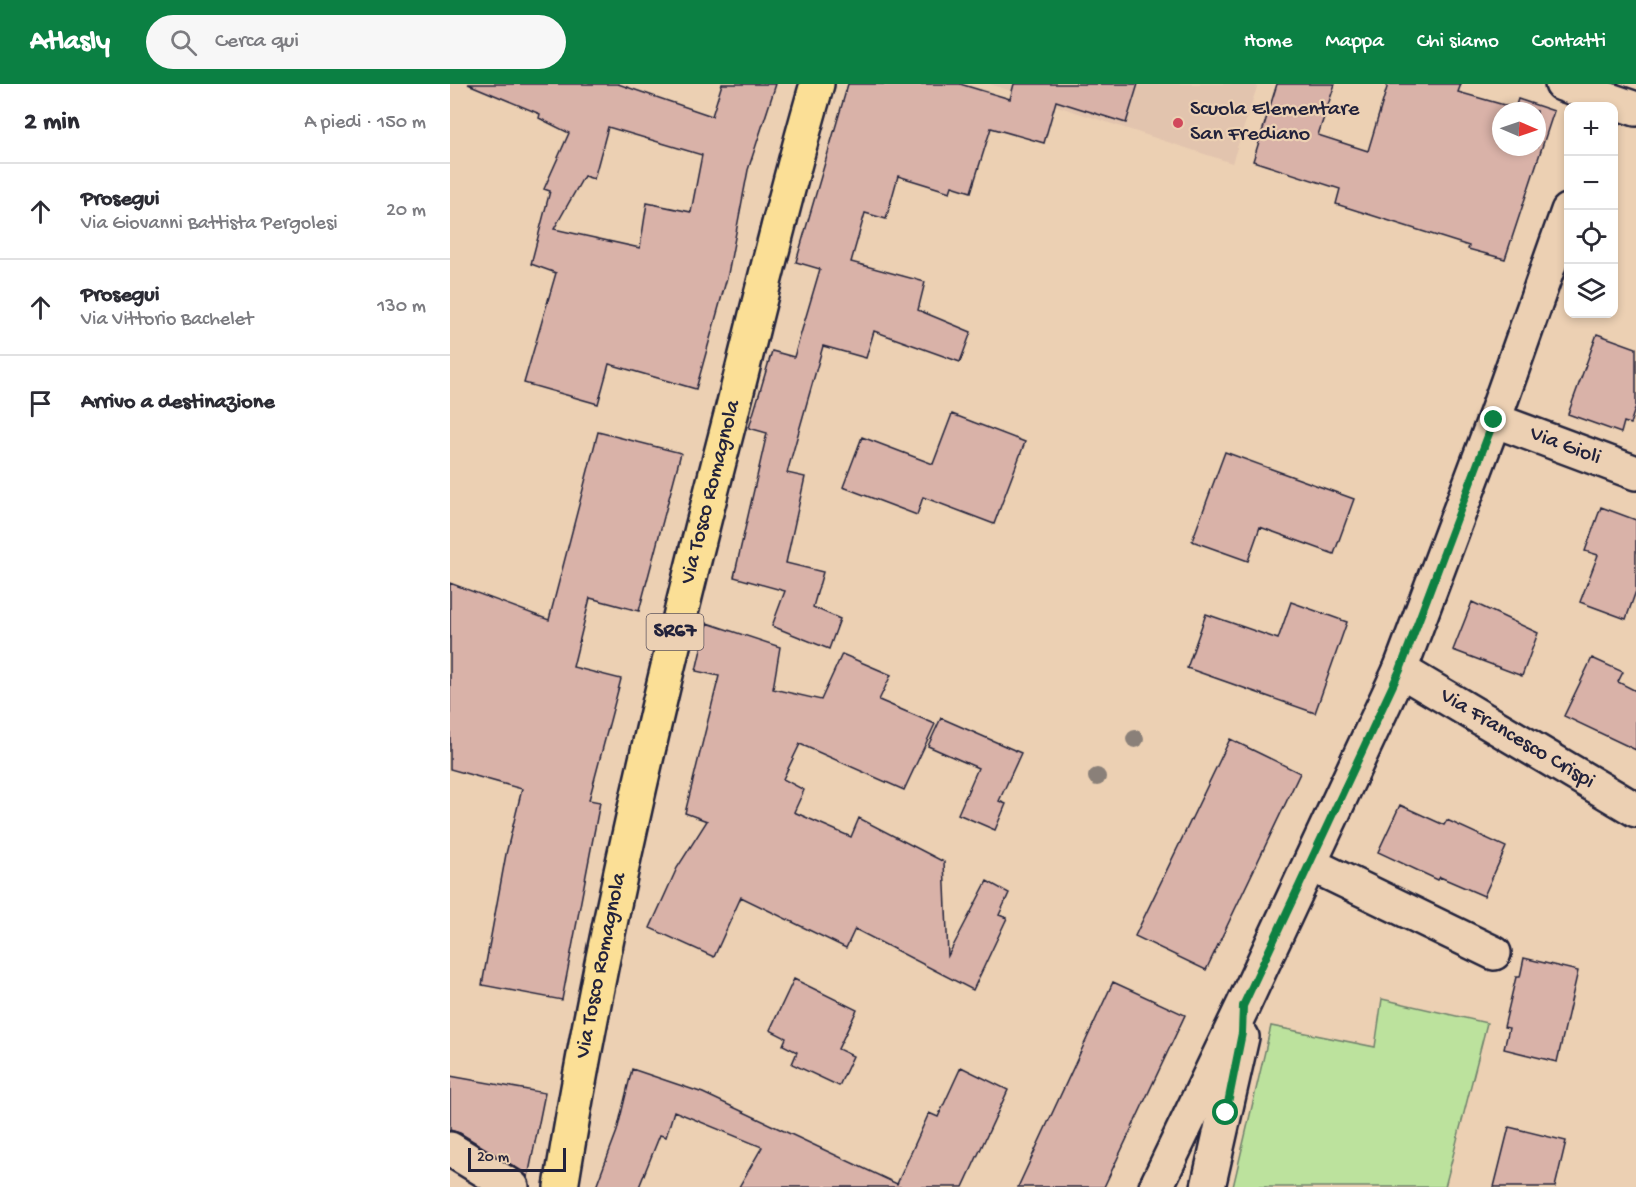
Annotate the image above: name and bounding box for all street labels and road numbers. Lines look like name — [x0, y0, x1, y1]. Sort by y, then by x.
street label: Via Tosco Romagnola — [675, 397, 747, 588]
street label: Via Gioli — [1525, 421, 1605, 472]
road number: SR67 — [646, 614, 704, 650]
street label: Via Francesco Crispi — [1434, 683, 1599, 795]
street label: Via Tosco Romagnola — [570, 870, 634, 1062]

